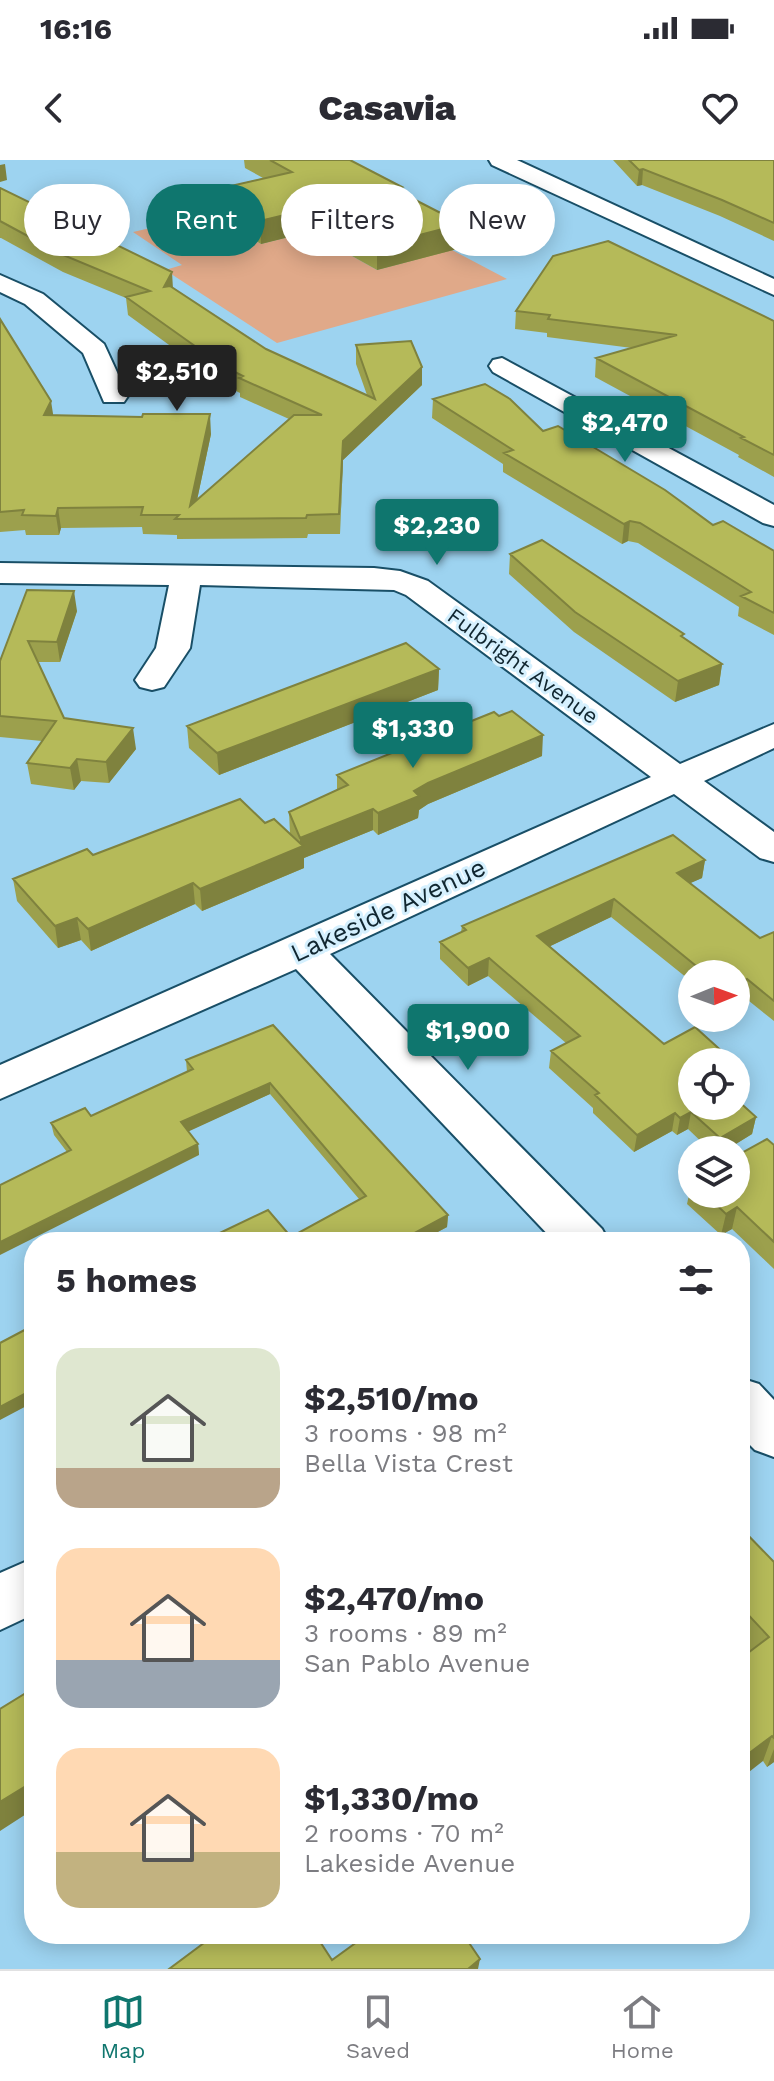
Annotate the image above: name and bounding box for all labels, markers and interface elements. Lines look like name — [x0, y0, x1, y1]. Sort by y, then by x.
text: 16:16 — [40, 11, 112, 46]
icon: back — [32, 86, 76, 130]
icon: heart — [698, 86, 742, 130]
text: Casavia — [318, 87, 456, 129]
chip: Buy — [24, 184, 130, 256]
chip: Rent — [146, 184, 265, 256]
chip: Filters — [281, 184, 423, 256]
chip: New — [439, 184, 555, 256]
pin: $2,510 — [112, 345, 242, 413]
text: $2,510 — [136, 356, 218, 386]
pin: $2,470 — [560, 396, 690, 464]
text: $2,470 — [582, 407, 668, 437]
pin: $2,230 — [372, 499, 502, 567]
text: $2,230 — [393, 510, 481, 540]
street label: Fulbright Avenue — [443, 603, 603, 729]
pin: $1,330 — [348, 702, 478, 770]
text: $1,330 — [372, 713, 455, 743]
street label: Lakeside Avenue — [286, 852, 490, 968]
north arrow — [678, 960, 750, 1032]
map controls — [678, 960, 750, 1208]
pin: $1,900 — [403, 1004, 533, 1072]
text: $1,900 — [426, 1015, 510, 1045]
button: locate — [678, 1048, 750, 1120]
button: layers — [678, 1136, 750, 1208]
icon: filters — [674, 1258, 718, 1302]
text: 5 homes — [56, 1260, 197, 1300]
text: $2,510/mo — [304, 1378, 479, 1418]
icon: home — [120, 1380, 216, 1476]
text: 3 rooms · 98 m² — [304, 1418, 507, 1448]
text: Bella Vista Crest — [304, 1448, 513, 1478]
text: $2,470/mo — [304, 1578, 484, 1618]
icon: home — [120, 1580, 216, 1676]
text: 3 rooms · 89 m² — [304, 1618, 507, 1648]
text: San Pablo Avenue — [304, 1648, 530, 1678]
text: $1,330/mo — [304, 1778, 479, 1818]
icon: home — [120, 1780, 216, 1876]
text: 2 rooms · 70 m² — [304, 1818, 504, 1848]
text: Lakeside Avenue — [304, 1848, 515, 1878]
tab: Map — [100, 1990, 145, 2063]
tab: Saved — [346, 1990, 410, 2063]
tab: Home — [611, 1990, 674, 2063]

